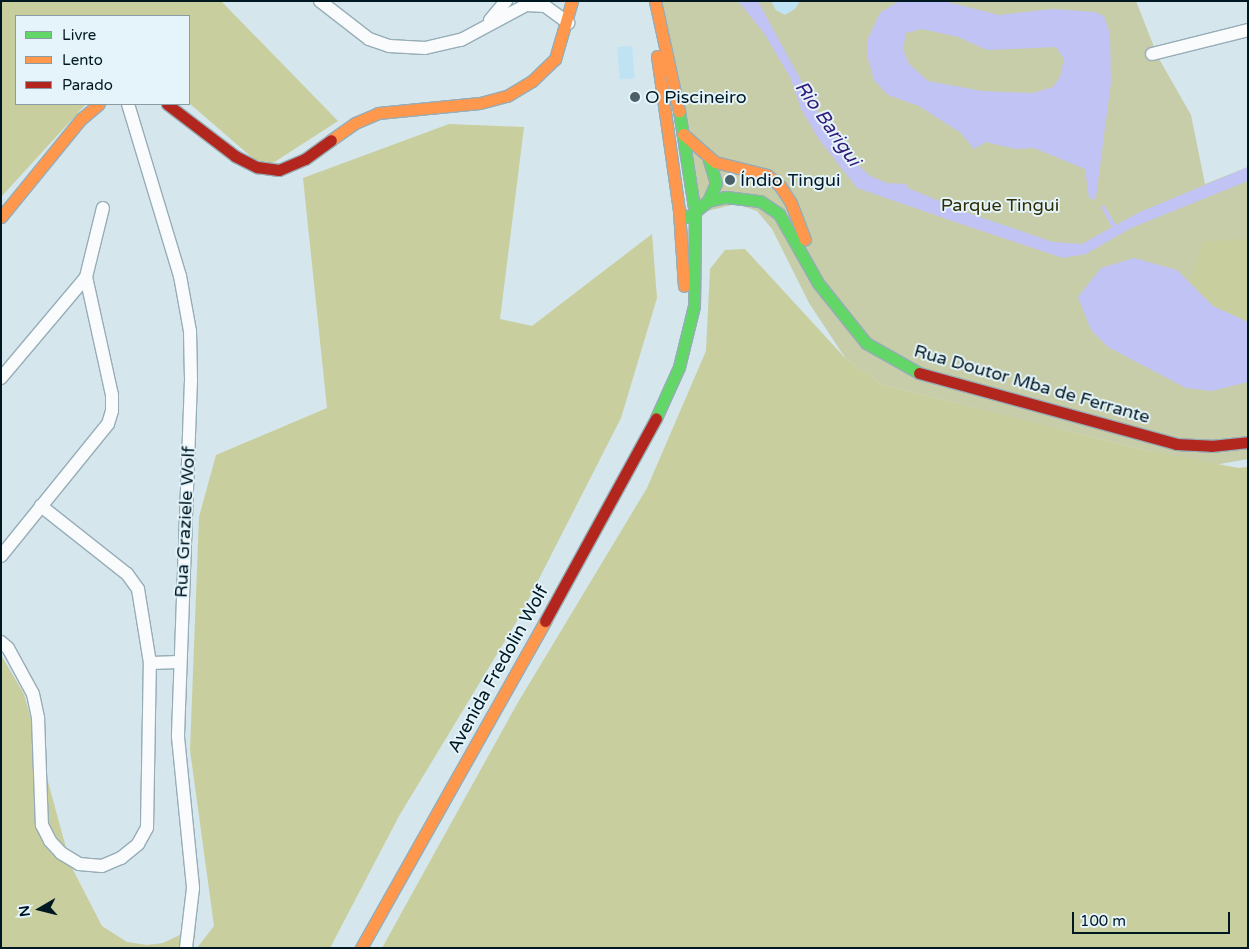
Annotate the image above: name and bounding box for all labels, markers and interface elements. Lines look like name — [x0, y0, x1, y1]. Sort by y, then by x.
legend — [15, 15, 190, 105]
text: Livre — [62, 26, 96, 44]
text: Lento — [62, 51, 103, 69]
text: Parado — [62, 76, 113, 94]
water label: Rio Barigui — [789, 77, 865, 171]
place label: O Piscineiro — [645, 86, 747, 108]
marker: O Piscineiro — [629, 91, 641, 103]
place label: Índio Tingui — [740, 169, 840, 191]
marker: Índio Tingui — [724, 174, 736, 186]
park label: Parque Tingui — [941, 194, 1059, 216]
street label: Rua Doutor Mba de Ferrante — [912, 340, 1152, 428]
street label: Rua Graziele Wolf — [170, 446, 200, 598]
street label: Avenida Fredolin Wolf — [443, 582, 553, 756]
north arrow — [15, 884, 65, 934]
scale bar — [1074, 902, 1232, 934]
text: N — [15, 904, 34, 918]
text: 100 m — [1080, 912, 1126, 930]

